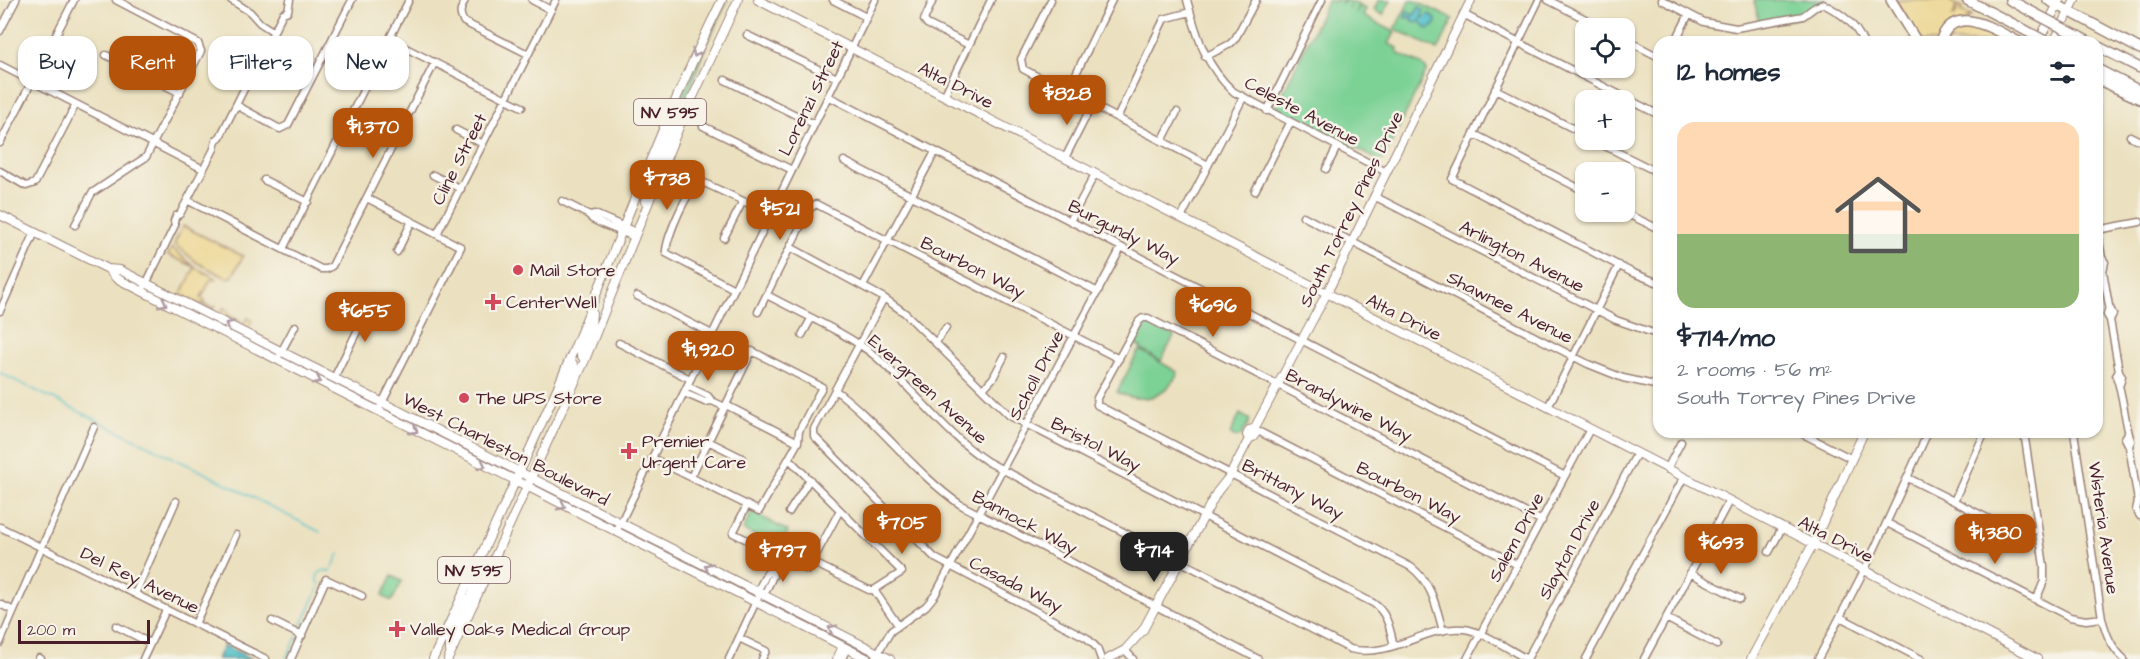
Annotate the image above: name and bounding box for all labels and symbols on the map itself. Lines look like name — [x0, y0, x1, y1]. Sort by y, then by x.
street label: Lorenzi Street — [773, 36, 851, 160]
one-way arrow — [692, 46, 704, 57]
street label: Alta Drive — [914, 56, 998, 115]
street label: Celeste Avenue — [1240, 71, 1364, 152]
pin: $828 — [1031, 75, 1103, 126]
road number: NV 595 — [634, 99, 706, 125]
street label: South Torrey Pines Drive — [1293, 107, 1411, 312]
pin: $1,370 — [324, 108, 422, 159]
street label: Cline Street — [426, 108, 494, 209]
pin: $738 — [631, 160, 703, 211]
pin: $521 — [744, 190, 816, 241]
street label: Burgundy Way — [1063, 194, 1184, 272]
street label: Arlington Avenue — [1454, 214, 1589, 300]
street label: Bourbon Way — [916, 230, 1030, 305]
place label: Mail Store — [530, 258, 616, 283]
marker: Mail Store — [511, 263, 525, 277]
street label: Shawnee Avenue — [1442, 265, 1577, 350]
pin: $696 — [1177, 287, 1249, 338]
street label: Alta Drive — [1362, 288, 1446, 347]
place label: CenterWell — [506, 290, 597, 315]
pin: $655 — [329, 292, 401, 343]
marker: CenterWell — [484, 293, 502, 311]
one-way arrow — [157, 295, 168, 307]
one-way arrow — [225, 321, 236, 332]
street label: Scholl Drive — [1002, 326, 1071, 424]
street label: Evergreen Avenue — [862, 329, 993, 451]
pin: $1,920 — [659, 331, 757, 382]
street label: Brandywine Way — [1281, 363, 1417, 449]
one-way arrow — [310, 373, 321, 385]
street label: West Charleston Boulevard — [398, 386, 613, 512]
place label: The UPS Store — [476, 386, 602, 411]
marker: The UPS Store — [457, 391, 471, 405]
street label: Bristol Way — [1046, 411, 1145, 479]
one-way arrow — [408, 423, 419, 434]
place label: Premier Urgent Care — [642, 429, 746, 476]
marker: Premier Urgent Care — [620, 442, 638, 460]
street label: Brittany Way — [1237, 453, 1348, 527]
street label: Bourbon Way — [1352, 455, 1466, 530]
one-way arrow — [476, 458, 487, 470]
street label: Wisteria Avenue — [2082, 460, 2125, 596]
street label: Bannock Way — [967, 484, 1082, 562]
street label: Salem Drive — [1482, 488, 1551, 586]
street label: Slayton Drive — [1532, 494, 1607, 604]
one-way arrow — [556, 498, 567, 510]
pin: $705 — [866, 504, 938, 555]
street label: Alta Drive — [1794, 510, 1878, 569]
pin: $1,380 — [1946, 514, 2044, 565]
pin: $693 — [1685, 524, 1757, 575]
pin: $797 — [747, 532, 819, 583]
pin: $714 — [1118, 532, 1190, 583]
street label: Del Rey Avenue — [76, 541, 204, 621]
street label: Casada Way — [964, 550, 1067, 620]
road number: NV 595 — [438, 557, 510, 583]
one-way arrow — [703, 563, 714, 574]
scale bar — [18, 617, 150, 644]
place label: Valley Oaks Medical Group — [410, 617, 630, 643]
marker: Valley Oaks Medical Group — [388, 620, 406, 638]
one-way arrow — [827, 625, 838, 637]

